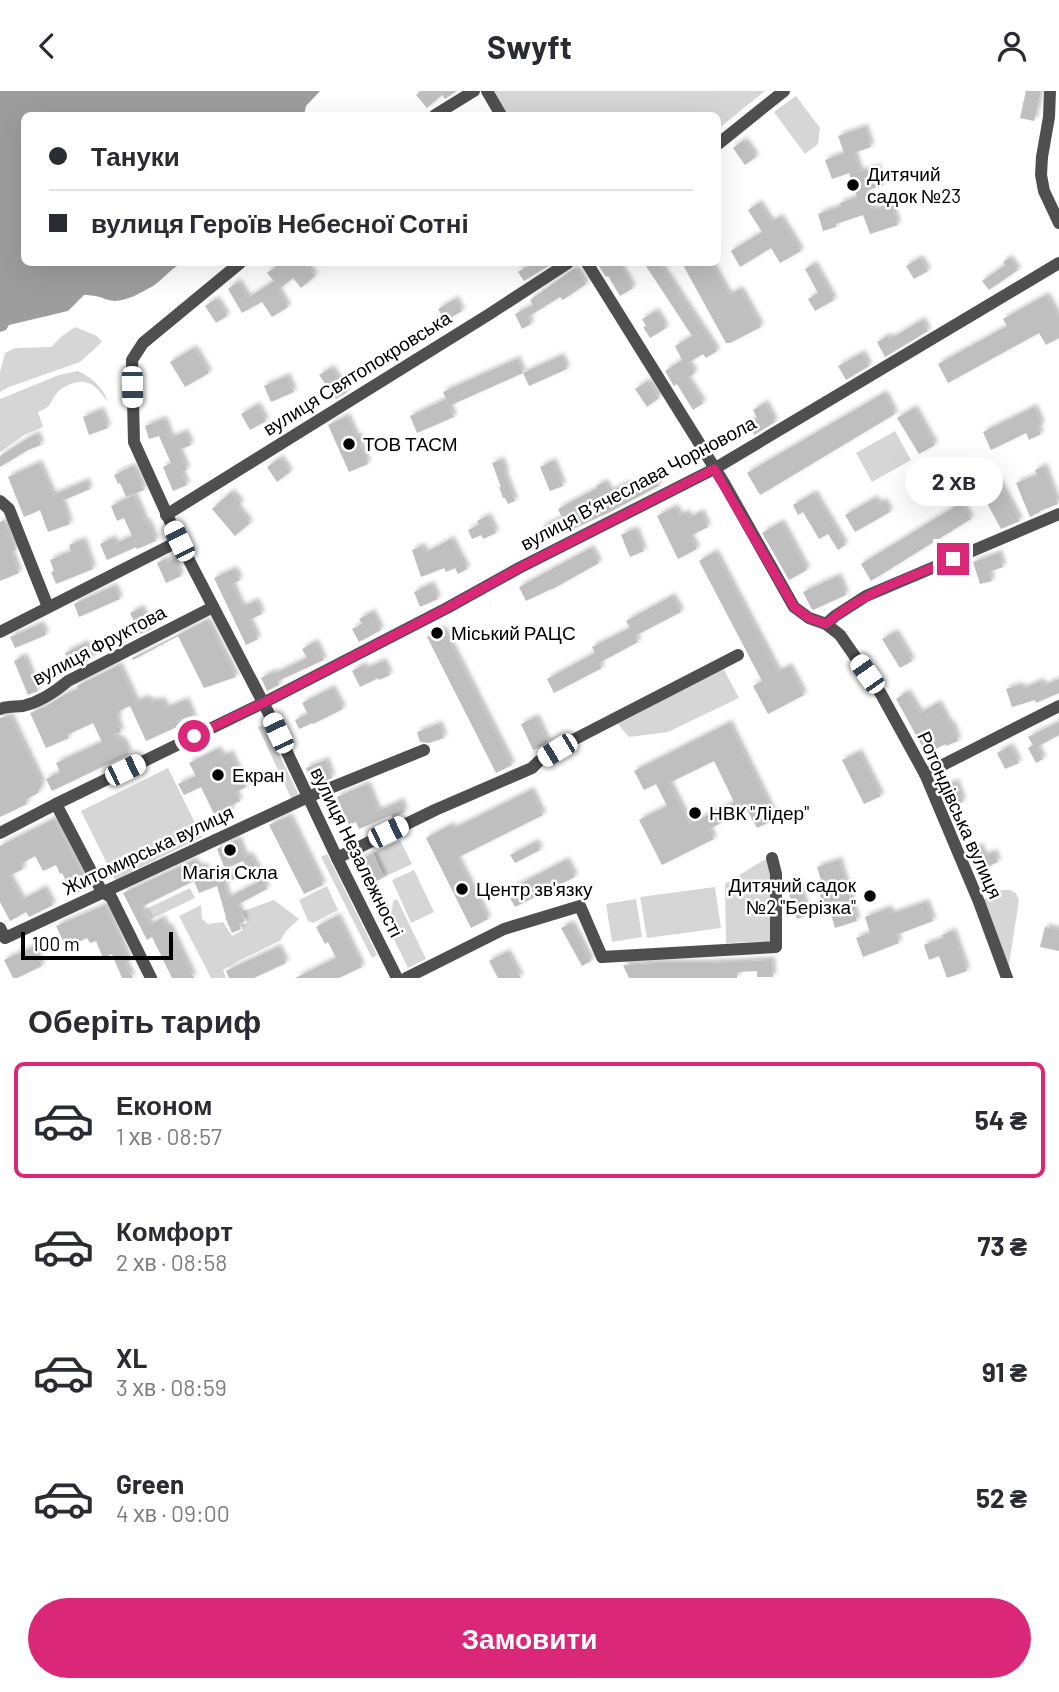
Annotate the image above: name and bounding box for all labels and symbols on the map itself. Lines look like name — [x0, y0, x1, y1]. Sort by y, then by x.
place label: Дитячий садок №23 — [867, 162, 961, 207]
marker: Дитячий садок №23 — [845, 177, 861, 193]
street label: вулиця Святопокровська — [259, 305, 455, 440]
car — [122, 366, 143, 408]
street label: вулиця Вʼячеслава Чорновола — [516, 410, 760, 555]
place label: ТОВ ТАСМ — [363, 432, 458, 455]
marker: ТОВ ТАСМ — [341, 436, 357, 452]
callout: 2 хв — [904, 457, 1002, 507]
car — [161, 518, 198, 564]
route end — [937, 543, 969, 575]
street label: вулиця Фруктова — [28, 600, 170, 689]
place label: Міський РАЦС — [451, 621, 576, 644]
marker: Міський РАЦС — [429, 625, 445, 641]
car — [847, 651, 888, 697]
car — [260, 710, 297, 756]
route start — [178, 720, 210, 752]
street label: Ротондівська вулиця — [913, 728, 1008, 902]
car — [534, 730, 581, 770]
car — [102, 751, 149, 789]
place label: Екран — [232, 763, 285, 786]
street label: вулиця Незалежності — [306, 763, 409, 941]
marker: Екран — [210, 767, 226, 783]
street label: Житомирська вулиця — [59, 800, 237, 899]
place label: НВК "Лідер" — [709, 801, 809, 824]
marker: НВК "Лідер" — [687, 805, 703, 821]
car — [365, 813, 412, 851]
marker: Магія Скла — [222, 842, 238, 858]
place label: Магія Скла — [182, 860, 278, 883]
place label: Дитячий садок №2 "Берізка" — [729, 873, 857, 918]
place label: Центр зв'язку — [476, 877, 593, 900]
marker: Центр зв'язку — [454, 881, 470, 897]
marker: Дитячий садок №2 "Берізка" — [862, 888, 878, 904]
scale bar — [21, 929, 173, 961]

